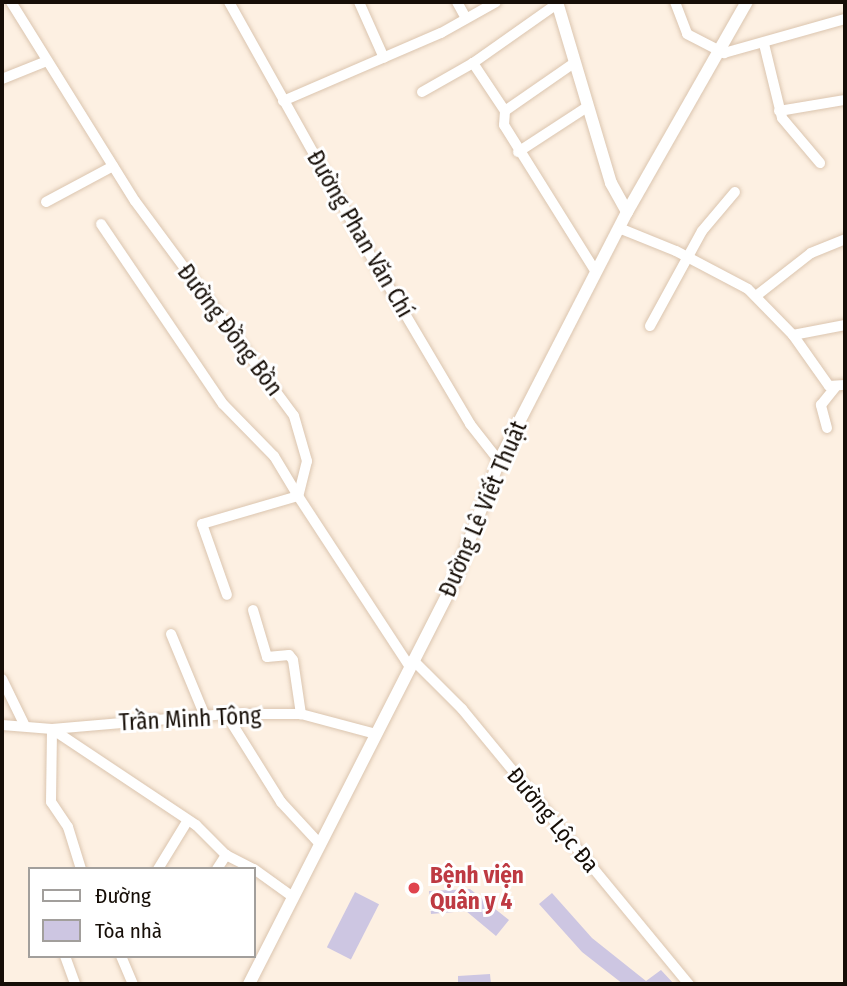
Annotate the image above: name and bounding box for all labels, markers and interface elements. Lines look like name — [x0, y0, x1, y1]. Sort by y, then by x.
street label: Đường Phan Văn Chí — [301, 146, 419, 322]
street label: Đường Đồng Bồn — [172, 259, 288, 401]
street label: Đường Lê Viết Thuật — [433, 417, 533, 601]
street label: Trần Minh Tông — [118, 701, 262, 737]
street label: Đường Lộc Đa — [501, 762, 605, 878]
place label: Bệnh viện Quân y 4 — [430, 861, 524, 915]
legend — [28, 867, 256, 958]
marker: Bệnh viện Quân y 4 — [404, 878, 424, 898]
text: Đường — [95, 883, 151, 909]
text: Tòa nhà — [95, 918, 162, 944]

